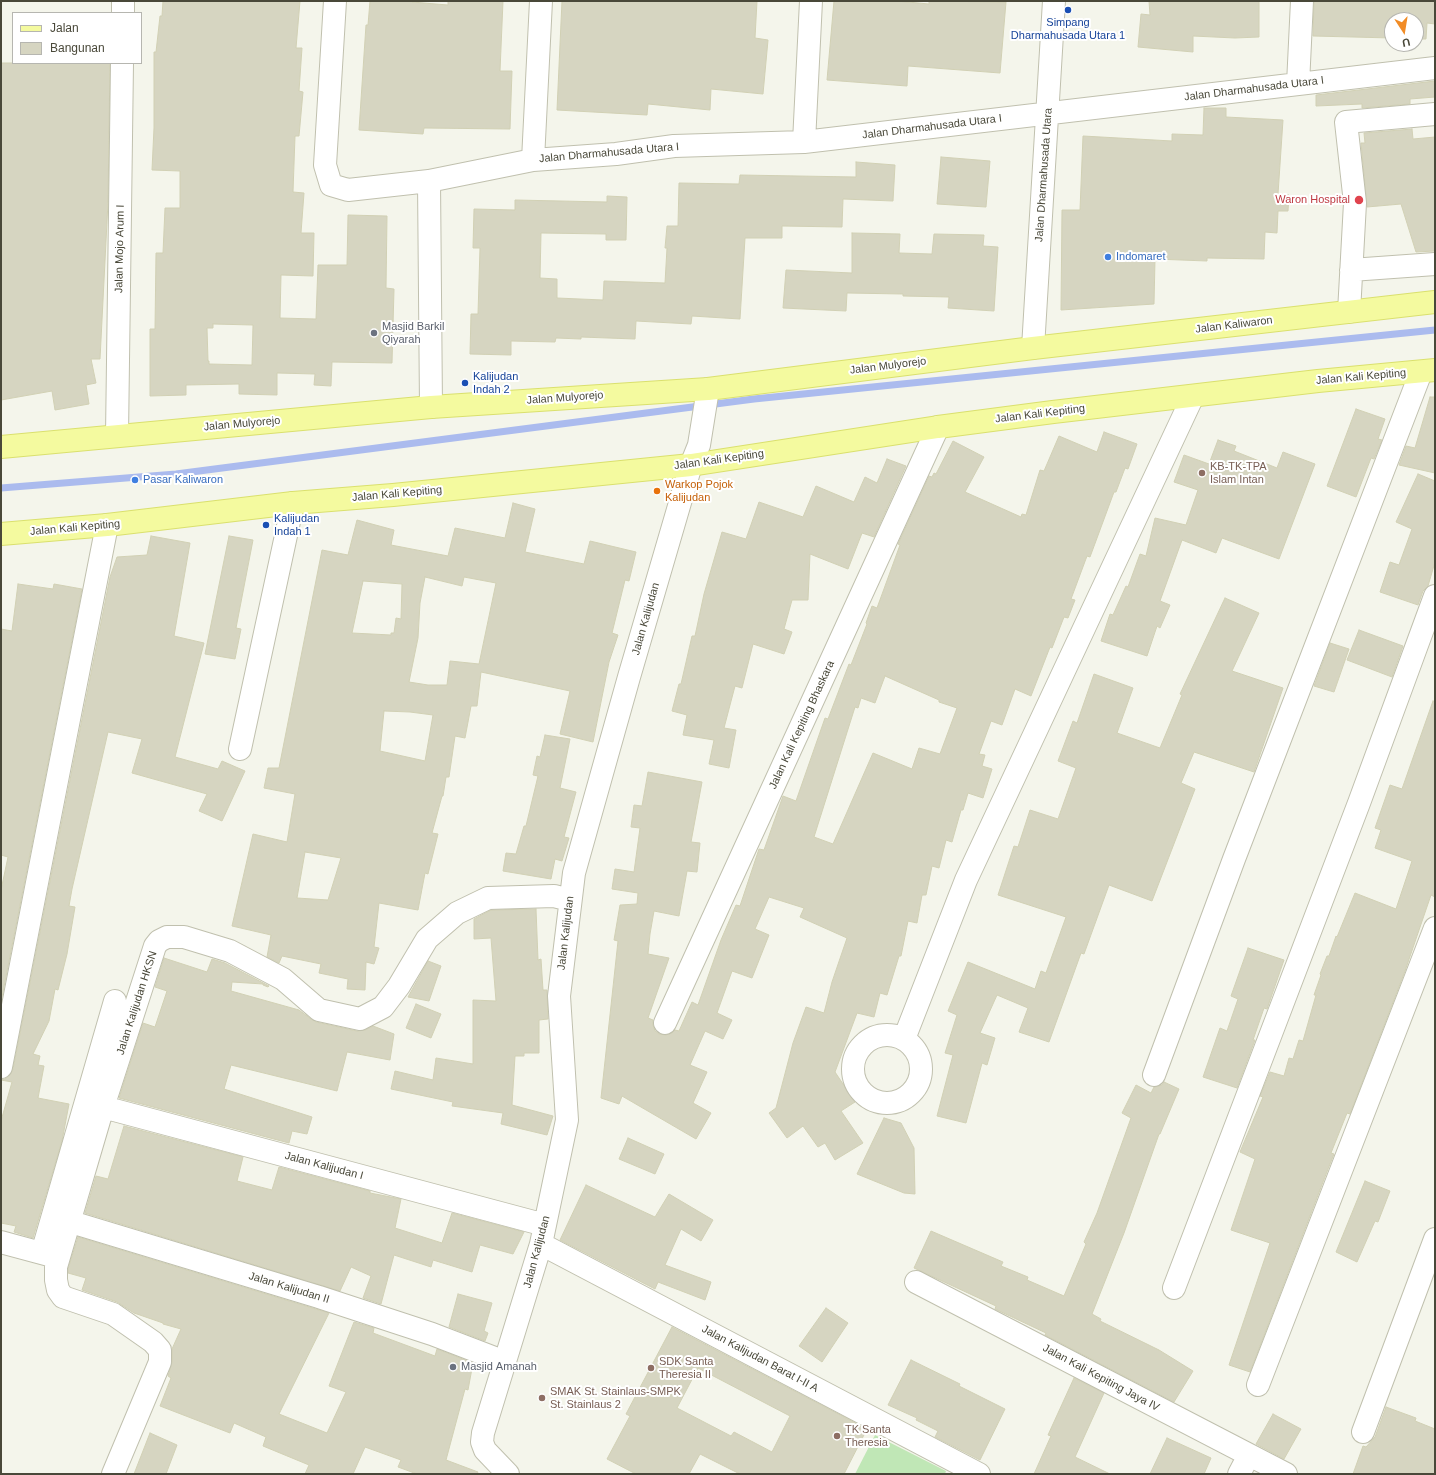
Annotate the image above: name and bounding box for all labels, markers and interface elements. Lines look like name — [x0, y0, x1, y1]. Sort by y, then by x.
marker: Simpang Dharmahusada Utara 1 — [1063, 5, 1073, 15]
legend — [12, 12, 142, 64]
north arrow — [1384, 12, 1424, 52]
place label: Simpang Dharmahusada Utara 1 — [1011, 16, 1125, 42]
text: Jalan — [50, 21, 79, 35]
text: U — [1401, 36, 1411, 49]
text: Bangunan — [50, 41, 105, 55]
street label: Jalan Dharmahusada Utara I — [1183, 74, 1325, 104]
street label: Jalan Dharmahusada Utara — [1033, 107, 1055, 243]
street label: Jalan Dharmahusada Utara I — [861, 112, 1003, 142]
street label: Jalan Dharmahusada Utara I — [538, 140, 680, 166]
place label: Waron Hospital — [1275, 193, 1350, 207]
marker: Waron Hospital — [1353, 194, 1365, 206]
street label: Jalan Mojo Arum I — [113, 205, 127, 293]
place label: Indomaret — [1116, 250, 1166, 264]
marker: Indomaret — [1103, 252, 1113, 262]
street label: Jalan Kaliwaron — [1195, 314, 1273, 336]
place label: Masjid Barkil Qiyarah — [382, 320, 444, 346]
marker: Masjid Barkil Qiyarah — [369, 328, 379, 338]
street label: Jalan Mulyorejo — [849, 355, 927, 377]
street label: Jalan Kali Kepiting — [1315, 366, 1407, 388]
place label: Kalijudan Indah 2 — [473, 370, 518, 396]
marker: Kalijudan Indah 2 — [460, 378, 470, 388]
street label: Jalan Mulyorejo — [526, 389, 604, 407]
street label: Jalan Kali Kepiting — [994, 402, 1086, 426]
street label: Jalan Mulyorejo — [203, 414, 281, 434]
street label: Jalan Kali Kepiting — [673, 447, 765, 473]
place label: KB-TK-TPA Islam Intan — [1210, 460, 1267, 486]
marker: KB-TK-TPA Islam Intan — [1197, 468, 1207, 478]
place label: Pasar Kaliwaron — [143, 473, 223, 487]
marker: Pasar Kaliwaron — [130, 475, 140, 485]
place label: Warkop Pojok Kalijudan — [665, 478, 733, 504]
street label: Jalan Kali Kepiting — [351, 483, 443, 505]
marker: Warkop Pojok Kalijudan — [652, 486, 662, 496]
place label: Kalijudan Indah 1 — [274, 512, 319, 538]
street label: Jalan Kali Kepiting — [29, 517, 121, 539]
marker: Kalijudan Indah 1 — [261, 520, 271, 530]
street label: Jalan Kalijudan — [629, 581, 663, 657]
street label: Jalan Kali Kepiting Bhaskara — [766, 659, 838, 791]
street label: Jalan Kalijudan — [555, 895, 577, 971]
street label: Jalan Kalijudan HKSN — [114, 949, 160, 1057]
street label: Jalan Kalijudan I — [283, 1149, 365, 1183]
street label: Jalan Kalijudan — [521, 1214, 553, 1290]
street label: Jalan Kalijudan II — [247, 1269, 331, 1307]
street label: Jalan Kalijudan Barat I-II A — [699, 1323, 821, 1395]
street label: Jalan Kali Kepiting Jaya IV — [1040, 1342, 1162, 1414]
place label: SDK Santa Theresia II — [659, 1355, 713, 1381]
place label: Masjid Amanah — [461, 1360, 537, 1374]
marker: Masjid Amanah — [448, 1362, 458, 1372]
marker: SDK Santa Theresia II — [646, 1363, 656, 1373]
place label: SMAK St. Stainlaus-SMPK St. Stainlaus 2 — [550, 1385, 681, 1411]
marker: SMAK St. Stainlaus-SMPK St. Stainlaus 2 — [537, 1393, 547, 1403]
place label: TK Santa Theresia — [845, 1423, 891, 1449]
marker: TK Santa Theresia — [832, 1431, 842, 1441]

